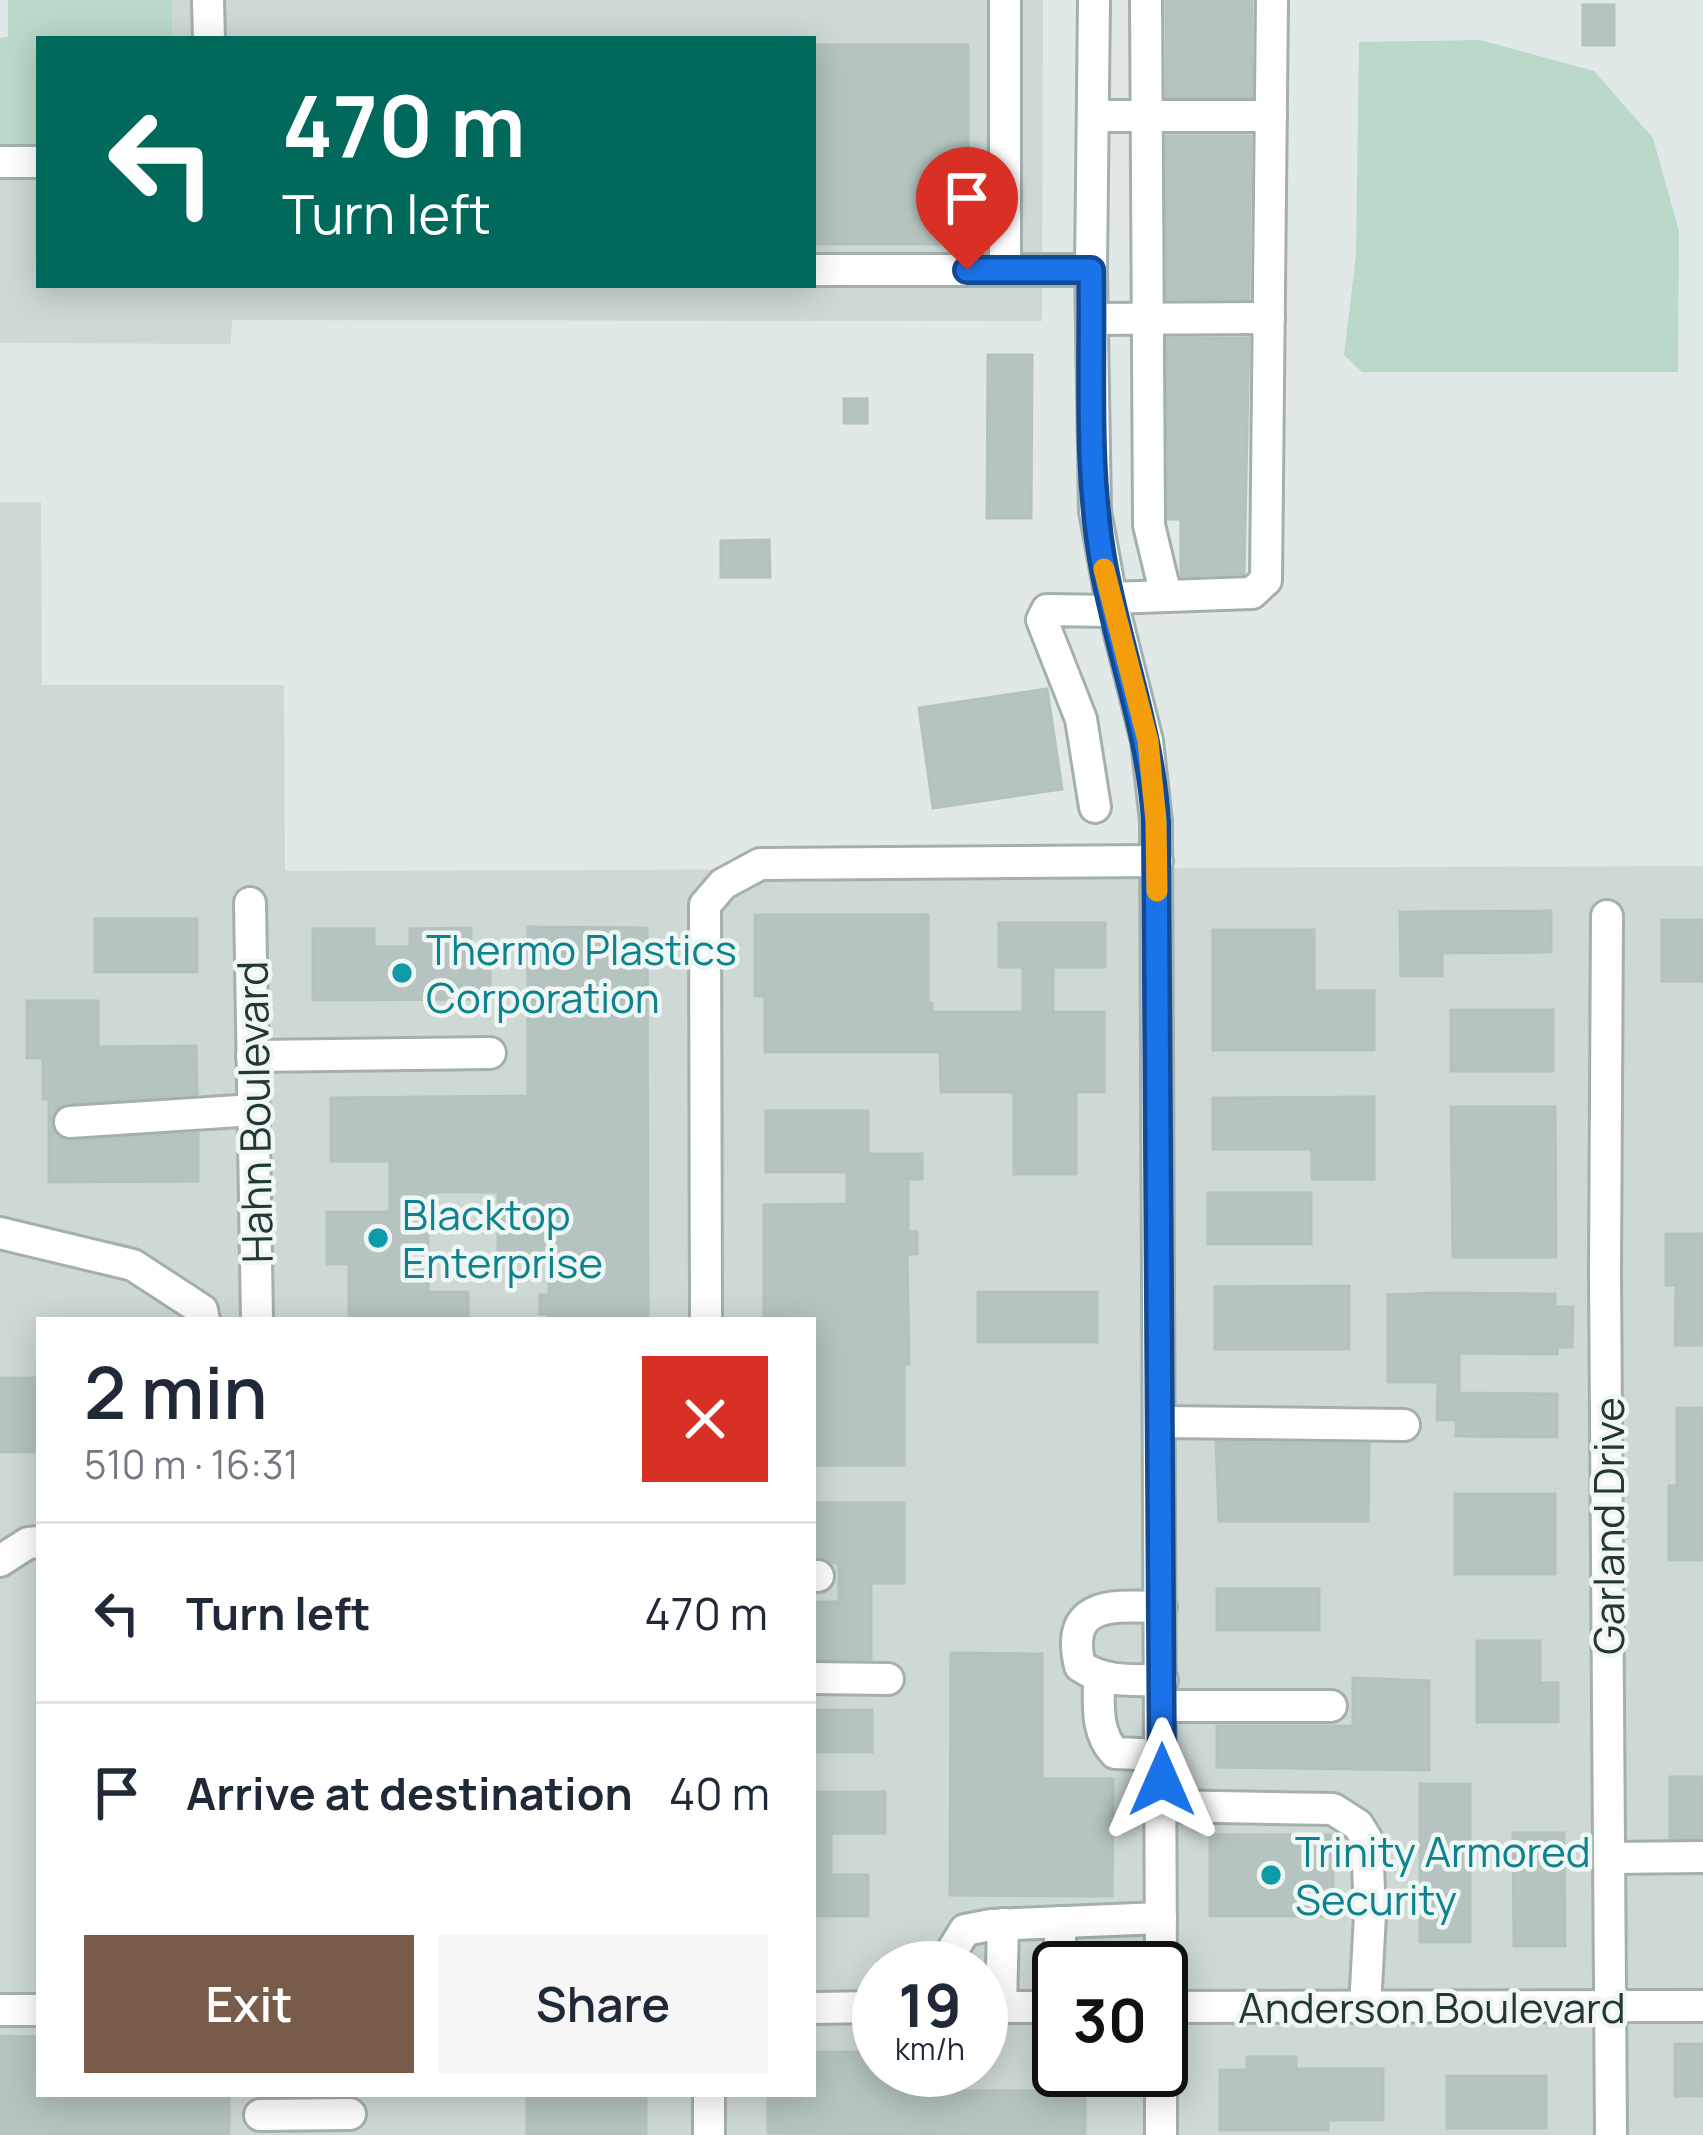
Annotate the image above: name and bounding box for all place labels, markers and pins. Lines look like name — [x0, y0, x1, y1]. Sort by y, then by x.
pin — [916, 147, 1018, 270]
place label: Thermo Plastics Corporation — [426, 920, 737, 1026]
marker: Thermo Plastics Corporation — [389, 960, 415, 986]
place label: Blacktop Enterprise — [402, 1185, 603, 1291]
marker: Blacktop Enterprise — [365, 1225, 391, 1251]
place label: Trinity Armored Security — [1295, 1822, 1591, 1928]
marker: Trinity Armored Security — [1258, 1862, 1284, 1888]

